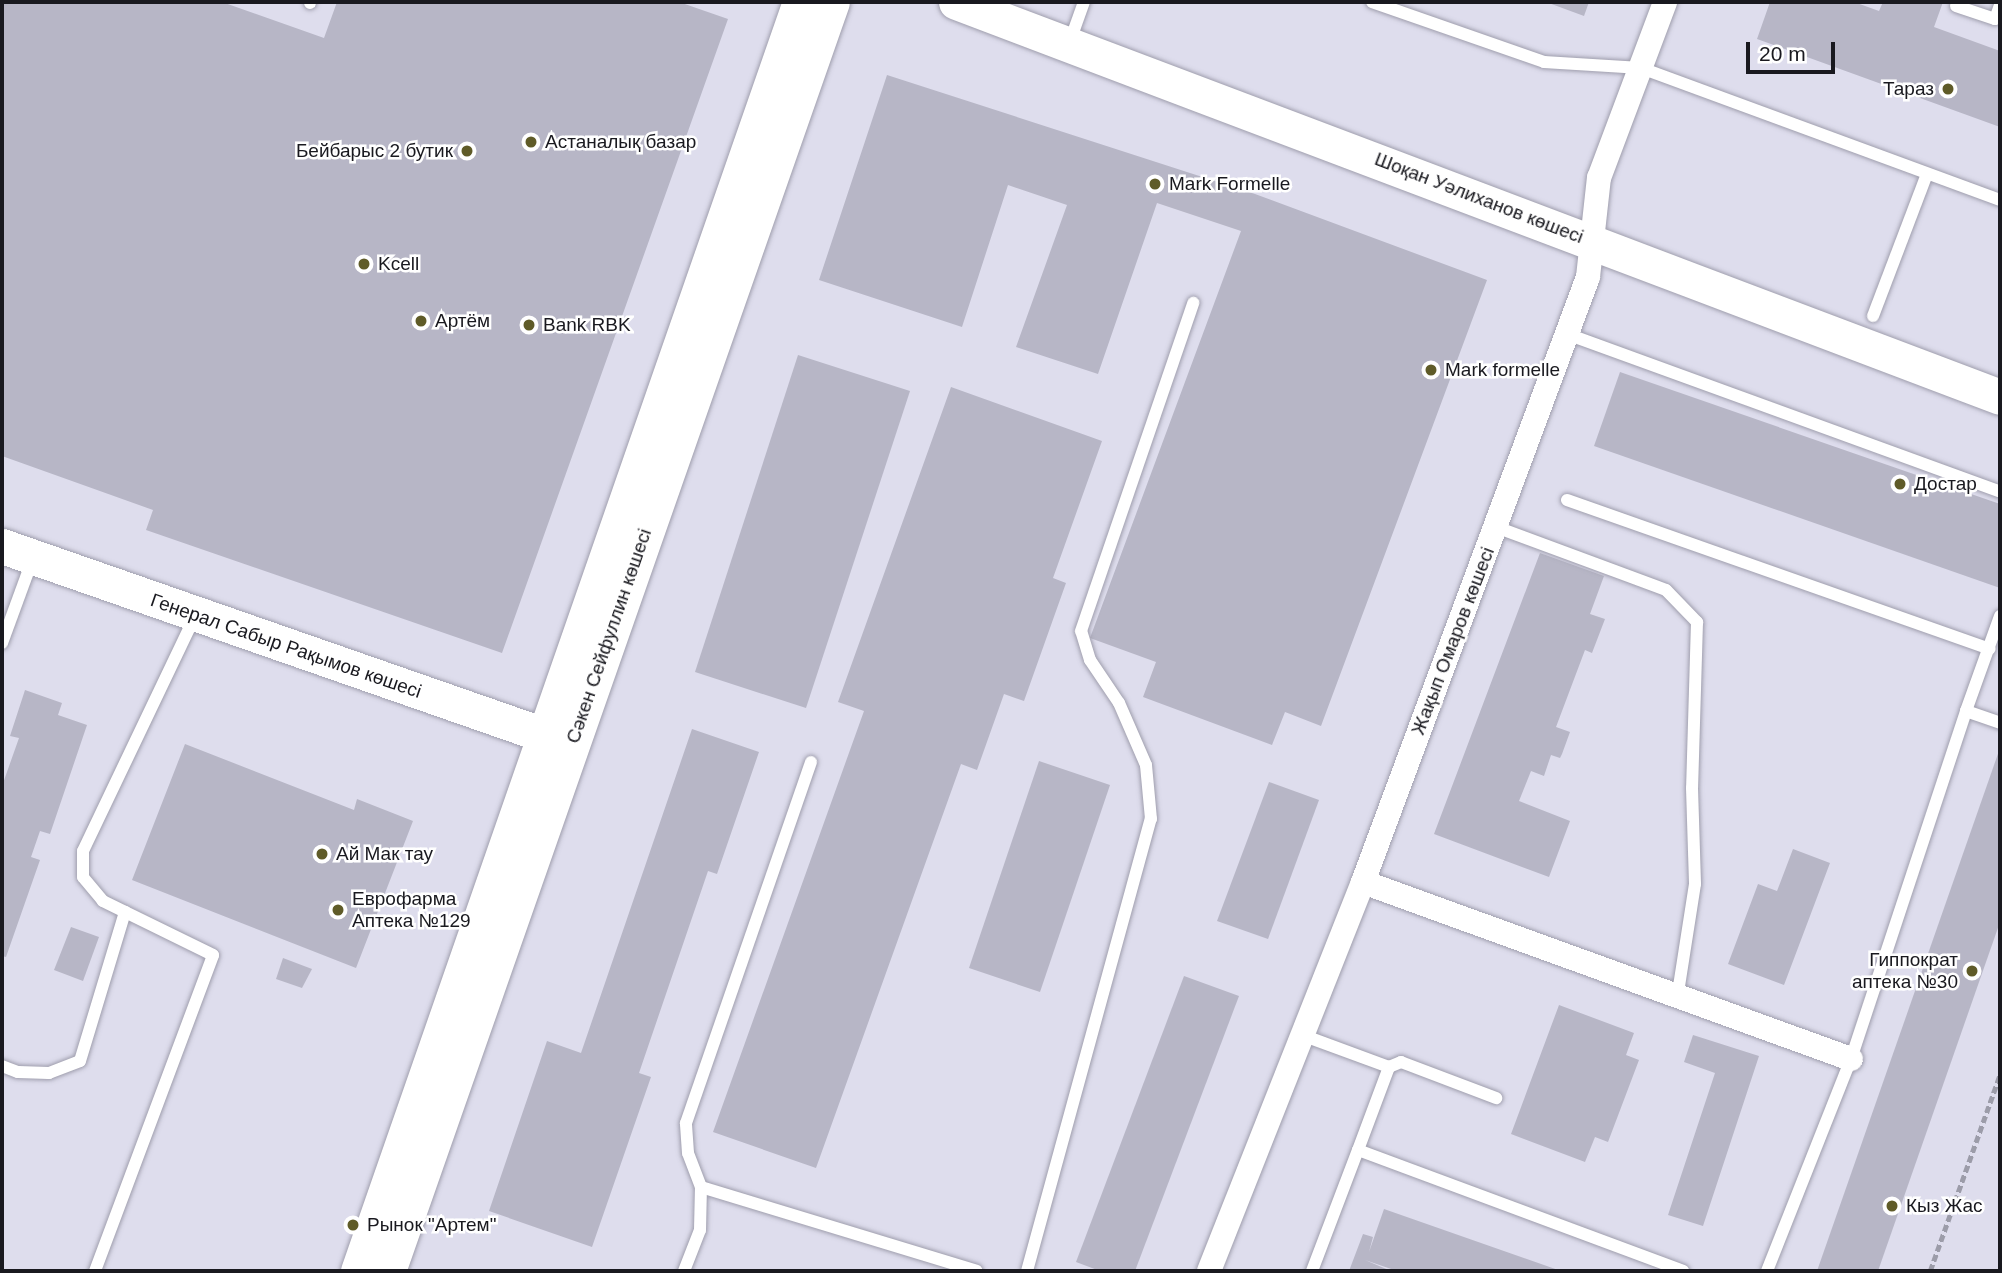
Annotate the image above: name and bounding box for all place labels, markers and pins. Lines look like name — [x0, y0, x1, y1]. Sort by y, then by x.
place label: Тараз — [1883, 78, 1934, 100]
marker: Тараз — [1940, 81, 1956, 97]
place label: Астаналық базар — [545, 131, 696, 153]
marker: Астаналық базар — [523, 134, 539, 150]
place label: Бейбарыс 2 бутик — [296, 140, 453, 162]
marker: Бейбарыс 2 бутик — [459, 143, 475, 159]
place label: Mark Formelle — [1169, 173, 1290, 195]
marker: Mark Formelle — [1147, 176, 1163, 192]
place label: Kcell — [378, 253, 419, 275]
marker: Kcell — [356, 256, 372, 272]
place label: Артём — [435, 310, 490, 332]
marker: Артём — [413, 313, 429, 329]
place label: Bank RBK — [543, 314, 631, 336]
marker: Bank RBK — [521, 317, 537, 333]
place label: Mark formelle — [1445, 359, 1560, 381]
marker: Mark formelle — [1423, 362, 1439, 378]
place label: Достар — [1914, 473, 1977, 495]
marker: Достар — [1892, 476, 1908, 492]
place label: Ай Мак тау — [336, 843, 433, 865]
marker: Ай Мак тау — [314, 846, 330, 862]
place label: Еврофарма Аптека №129 — [352, 888, 471, 932]
marker: Еврофарма Аптека №129 — [330, 902, 346, 918]
place label: Гиппократ аптека №30 — [1852, 949, 1958, 993]
marker: Гиппократ аптека №30 — [1964, 963, 1980, 979]
place label: Кыз Жас — [1906, 1195, 1983, 1217]
marker: Кыз Жас — [1884, 1198, 1900, 1214]
place label: Рынок "Артем" — [367, 1214, 496, 1236]
marker: Рынок "Артем" — [345, 1217, 361, 1233]

